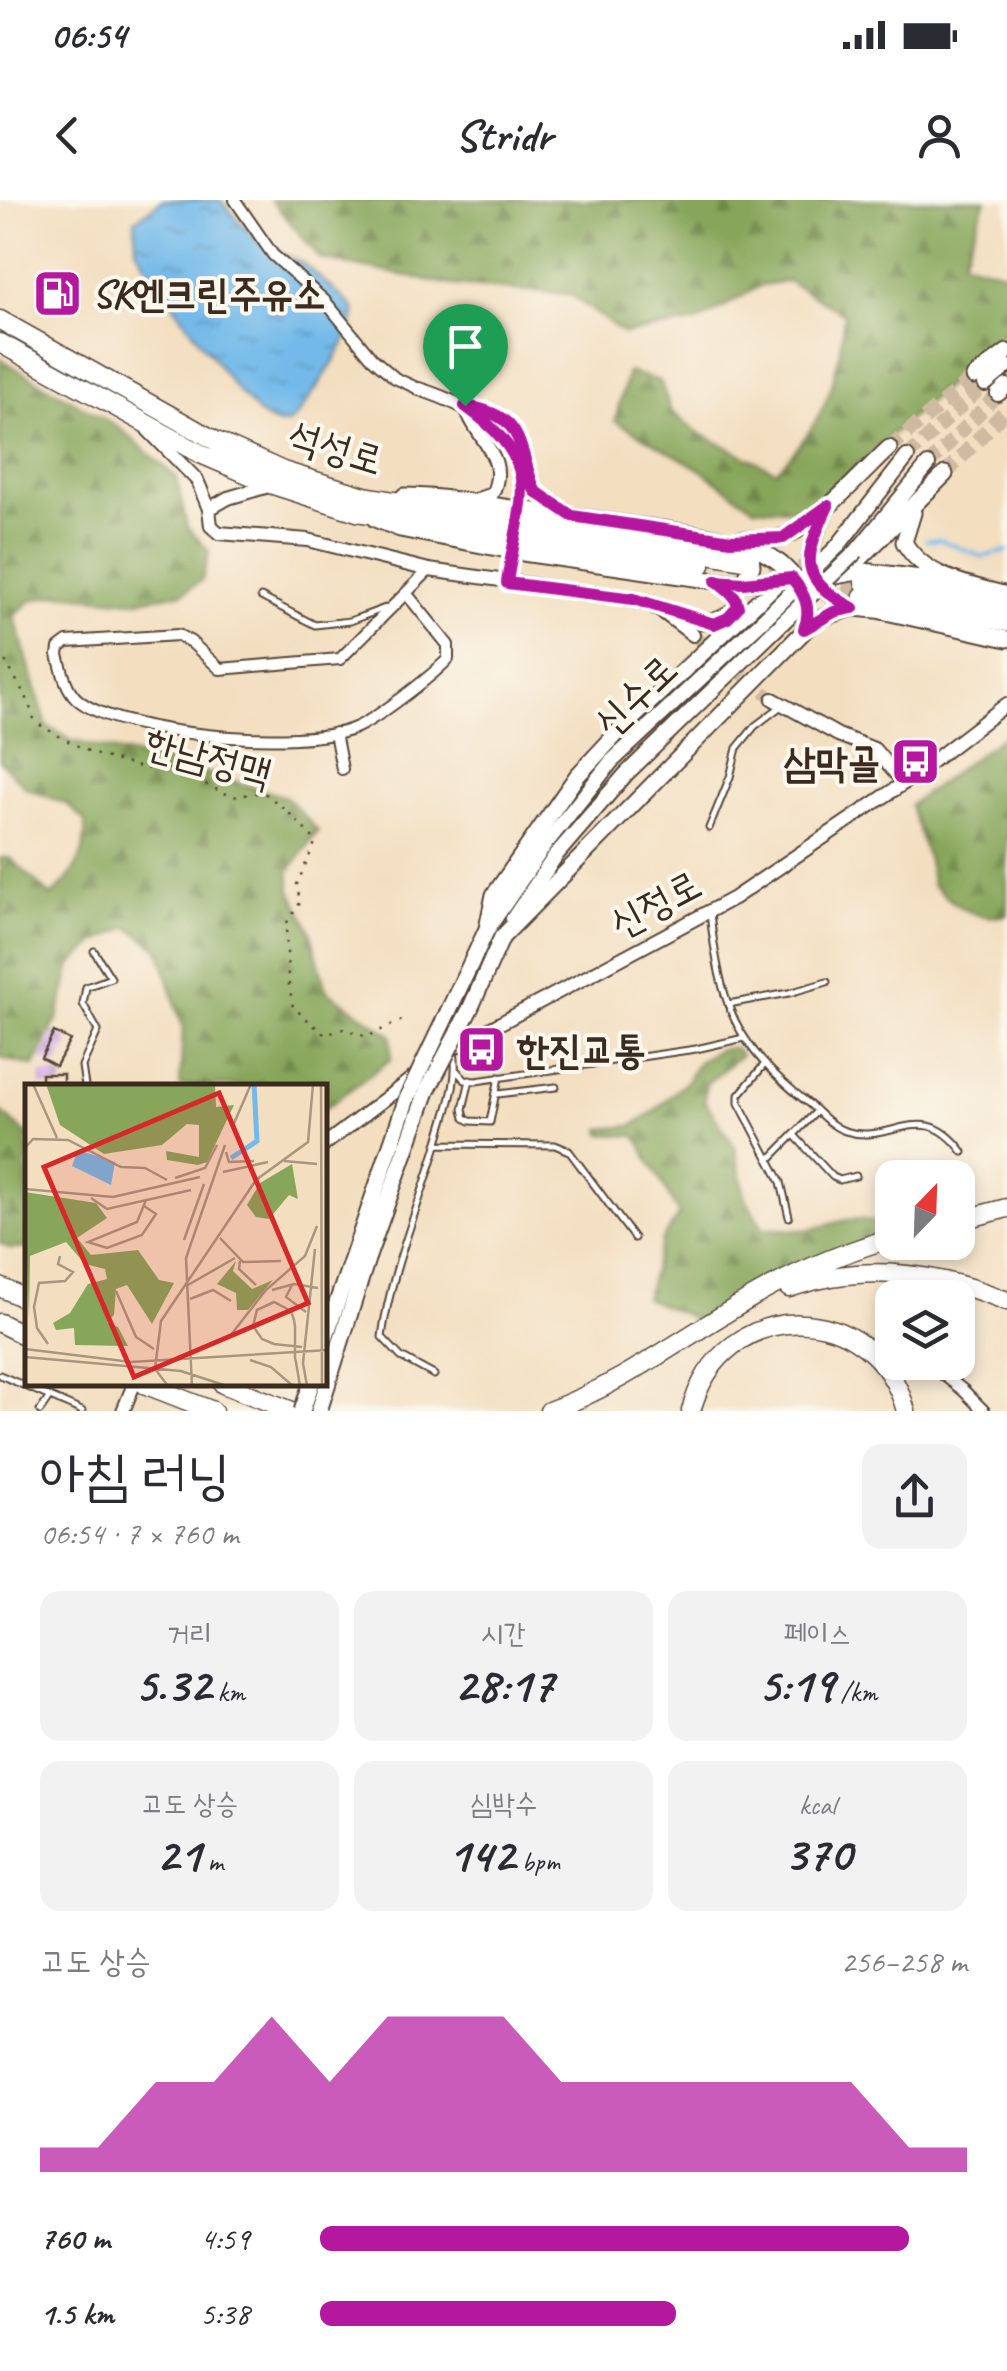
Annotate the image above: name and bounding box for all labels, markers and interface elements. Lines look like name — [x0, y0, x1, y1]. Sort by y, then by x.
text: 06:54 — [50, 12, 126, 59]
text: Stridr — [455, 107, 552, 164]
icon: back — [40, 108, 95, 163]
icon: person — [912, 108, 967, 163]
fuel station icon: SK엔크린주유소 — [31, 267, 83, 319]
place label: SK엔크린주유소 — [92, 269, 325, 319]
pin — [423, 304, 508, 407]
icon: arrive — [438, 319, 493, 374]
street label: 석성로 — [282, 410, 389, 486]
street label: 신수로 — [584, 644, 688, 747]
street label: 한남정맥 — [139, 717, 276, 799]
bus stop icon: 삼막골 — [889, 736, 941, 788]
place label: 삼막골 — [783, 738, 880, 788]
street label: 신정로 — [601, 859, 710, 949]
bus stop icon: 한진교통 — [456, 1023, 508, 1075]
place label: 한진교통 — [516, 1025, 646, 1075]
inset map — [25, 1084, 328, 1386]
north arrow — [875, 1160, 975, 1260]
map controls — [875, 1160, 975, 1380]
button: layers — [875, 1280, 975, 1380]
text: 아침 러닝 — [40, 1440, 230, 1510]
button: share — [862, 1444, 967, 1549]
text: 06:54 · 7 × 760 m — [40, 1513, 238, 1554]
text: 거리 — [167, 1616, 212, 1651]
text: 시간 — [481, 1616, 526, 1651]
text: 페이스 — [784, 1616, 851, 1651]
text: 5.32 — [134, 1653, 211, 1716]
text: 28:17 — [454, 1653, 553, 1716]
text: 5:19 — [758, 1653, 834, 1716]
text: km — [211, 1674, 245, 1709]
text: /km — [834, 1674, 877, 1709]
text: 고도 상승 — [141, 1786, 238, 1821]
text: 심박수 — [470, 1786, 537, 1821]
text: kcal — [799, 1787, 836, 1822]
text: 370 — [784, 1822, 851, 1885]
text: 21 — [156, 1823, 201, 1886]
text: 142 — [447, 1823, 515, 1886]
text: m — [201, 1844, 223, 1879]
text: bpm — [515, 1844, 560, 1879]
text: 고도 상승 — [40, 1941, 151, 1982]
text: 256–258 m — [841, 1941, 967, 1982]
text: 760 m — [40, 2218, 110, 2259]
text: 4:59 — [200, 2218, 250, 2259]
text: 1.5 km — [40, 2293, 114, 2334]
text: 5:38 — [200, 2293, 250, 2334]

